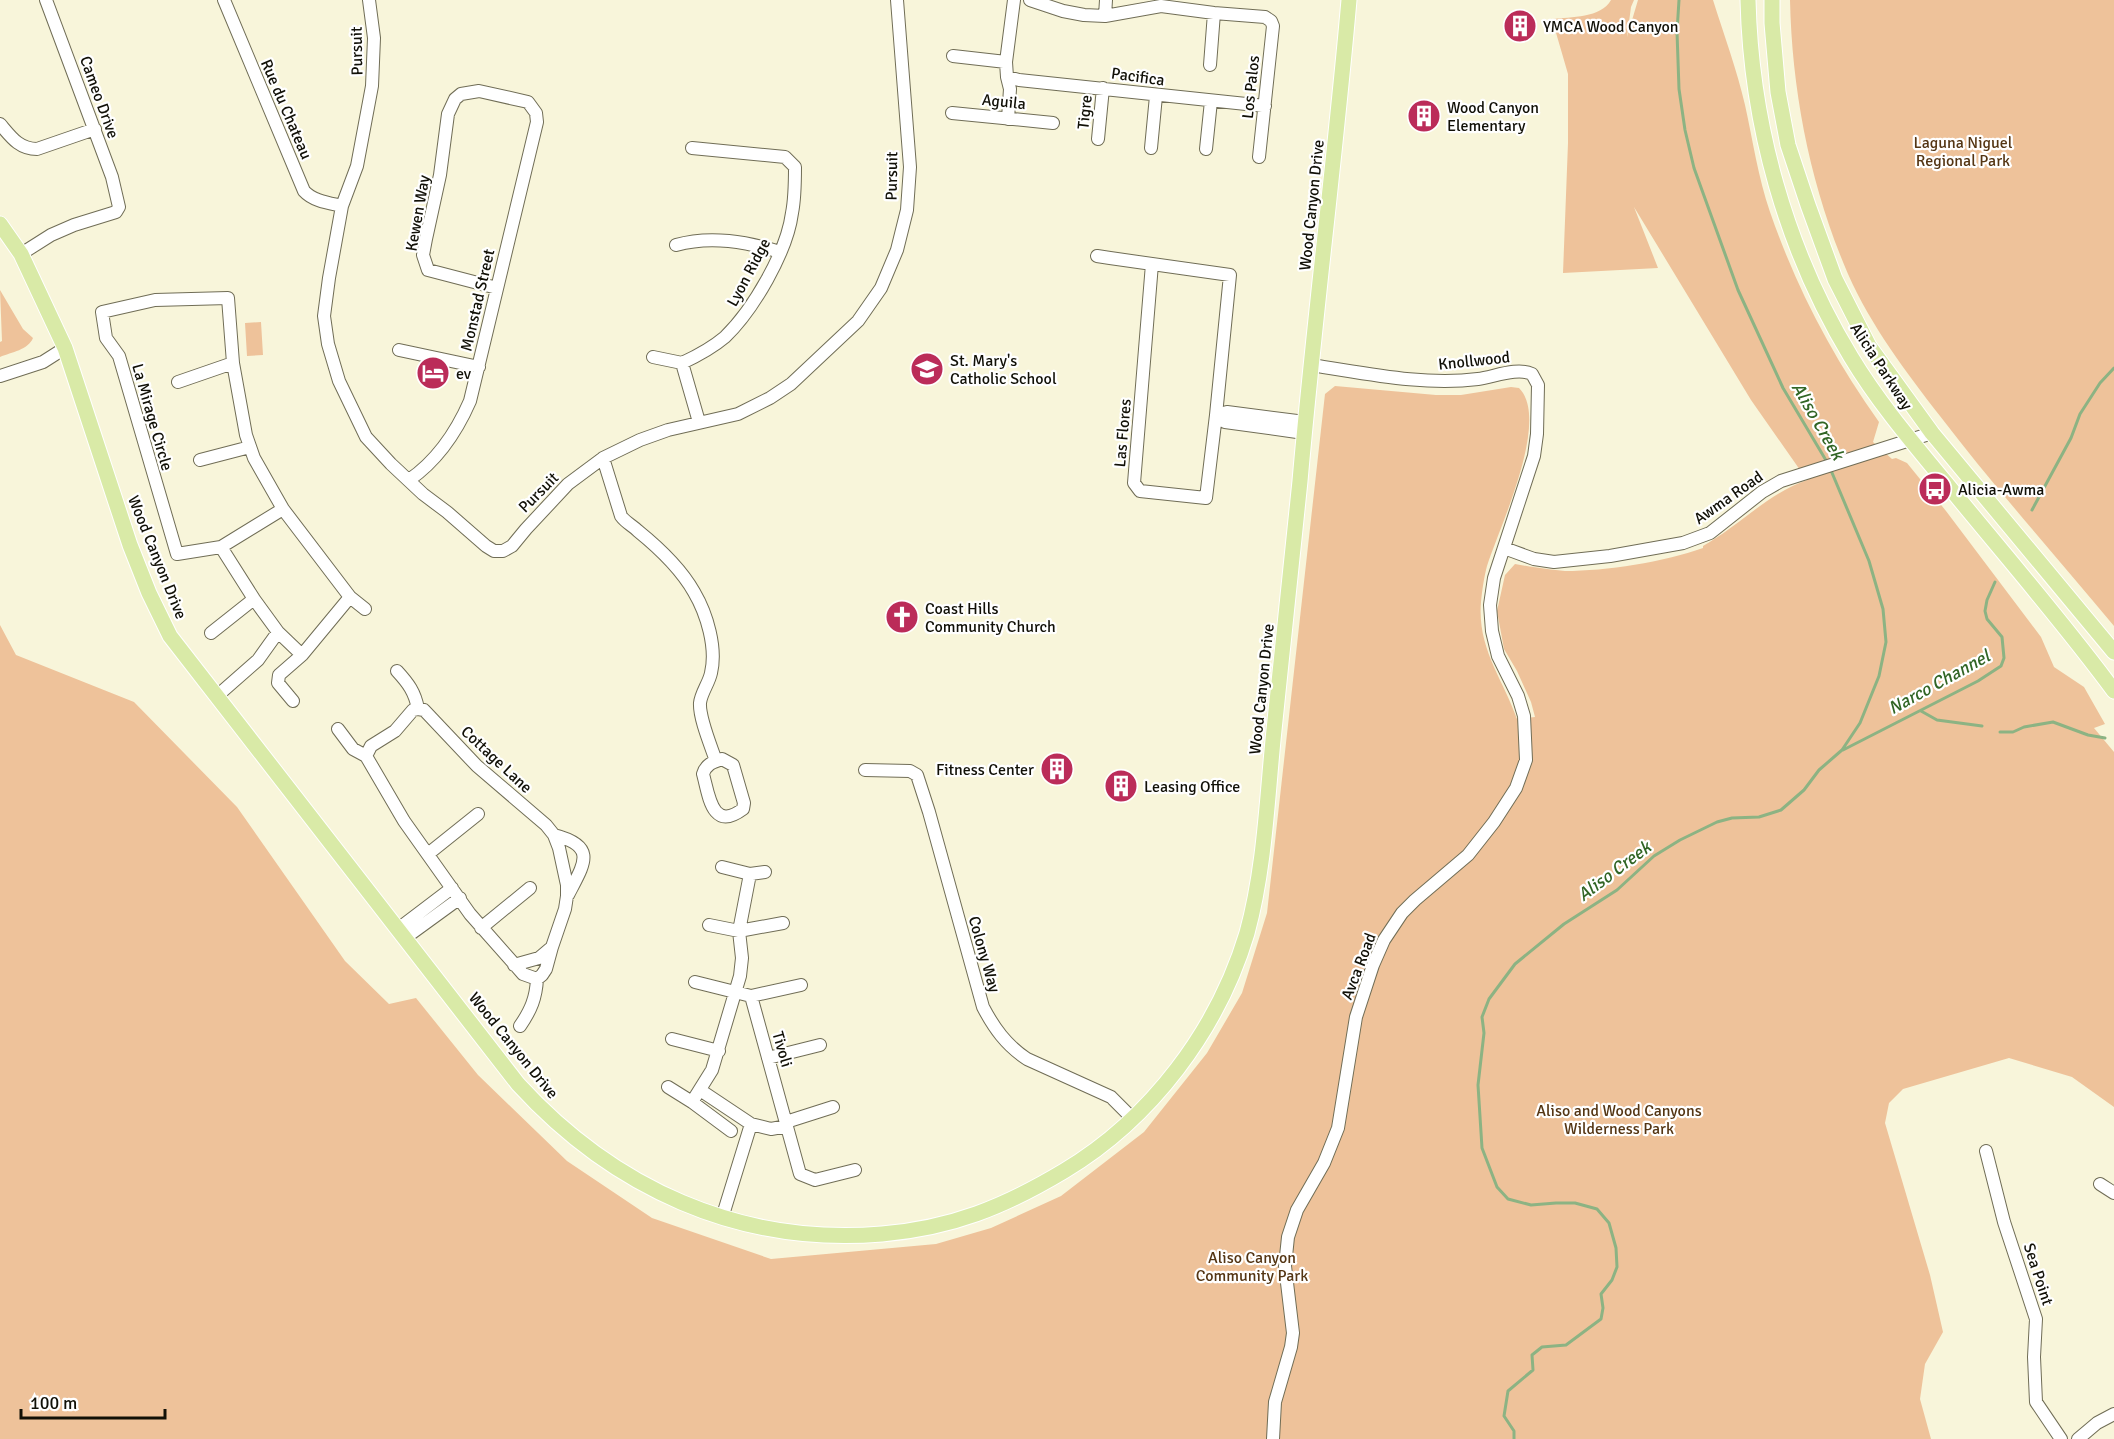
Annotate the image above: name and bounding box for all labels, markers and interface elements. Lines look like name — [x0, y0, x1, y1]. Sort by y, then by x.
building icon: YMCA Wood Canyon — [1502, 8, 1538, 44]
place label: YMCA Wood Canyon — [1543, 17, 1679, 37]
street label: Pursuit — [347, 26, 367, 76]
street label: Cameo Drive — [75, 53, 123, 141]
street label: Los Palos — [1238, 54, 1264, 120]
street label: Rue du Chateau — [256, 56, 316, 162]
street label: Pacifica — [1110, 63, 1166, 91]
street label: Aguila — [981, 90, 1027, 114]
street label: Tigre — [1073, 94, 1097, 130]
building icon: Wood Canyon Elementary — [1406, 98, 1442, 134]
place label: Wood Canyon Elementary — [1447, 98, 1539, 136]
park label: Laguna Niguel Regional Park — [1914, 133, 2013, 171]
street label: Wood Canyon Drive — [1295, 139, 1329, 271]
street label: Pursuit — [882, 151, 902, 201]
street label: Kewen Way — [401, 173, 435, 253]
street label: Lyon Ridge — [723, 235, 775, 310]
street label: Monstad Street — [456, 247, 500, 353]
street label: Alicia Parkway — [1846, 319, 1917, 414]
street label: Knollwood — [1437, 347, 1511, 375]
school or university icon: St. Mary's Catholic School — [909, 351, 945, 387]
place label: St. Mary's Catholic School — [950, 351, 1057, 389]
hotel icon: ev — [415, 355, 451, 391]
street label: La Mirage Circle — [127, 361, 177, 473]
place label: ev — [456, 364, 472, 384]
water label: Aliso Creek — [1787, 378, 1850, 466]
street label: Las Flores — [1110, 398, 1136, 468]
street label: Awma Road — [1690, 467, 1767, 529]
street label: Pursuit — [514, 468, 563, 517]
bus stop icon: Alicia-Awma — [1917, 471, 1953, 507]
place label: Alicia-Awma — [1958, 480, 2044, 500]
street label: Wood Canyon Drive — [123, 493, 191, 622]
church icon: Coast Hills Community Church — [884, 599, 920, 635]
place label: Coast Hills Community Church — [925, 599, 1056, 637]
street label: Wood Canyon Drive — [1245, 623, 1279, 755]
water label: Narco Channel — [1884, 644, 1995, 719]
street label: Cottage Lane — [457, 722, 536, 798]
building icon: Fitness Center — [1039, 751, 1075, 787]
place label: Fitness Center — [936, 760, 1034, 780]
building icon: Leasing Office — [1103, 768, 1139, 804]
place label: Leasing Office — [1144, 777, 1240, 797]
water label: Aliso Creek — [1573, 835, 1657, 906]
street label: Colony Way — [964, 914, 1005, 995]
street label: Avca Road — [1337, 930, 1381, 1003]
street label: Wood Canyon Drive — [464, 988, 562, 1103]
street label: Tivoli — [767, 1029, 797, 1070]
park label: Aliso and Wood Canyons Wilderness Park — [1536, 1101, 1702, 1139]
street label: Sea Point — [2019, 1241, 2058, 1308]
park label: Aliso Canyon Community Park — [1196, 1248, 1308, 1286]
scale bar — [21, 1382, 165, 1420]
text: 100 m — [30, 1392, 77, 1414]

